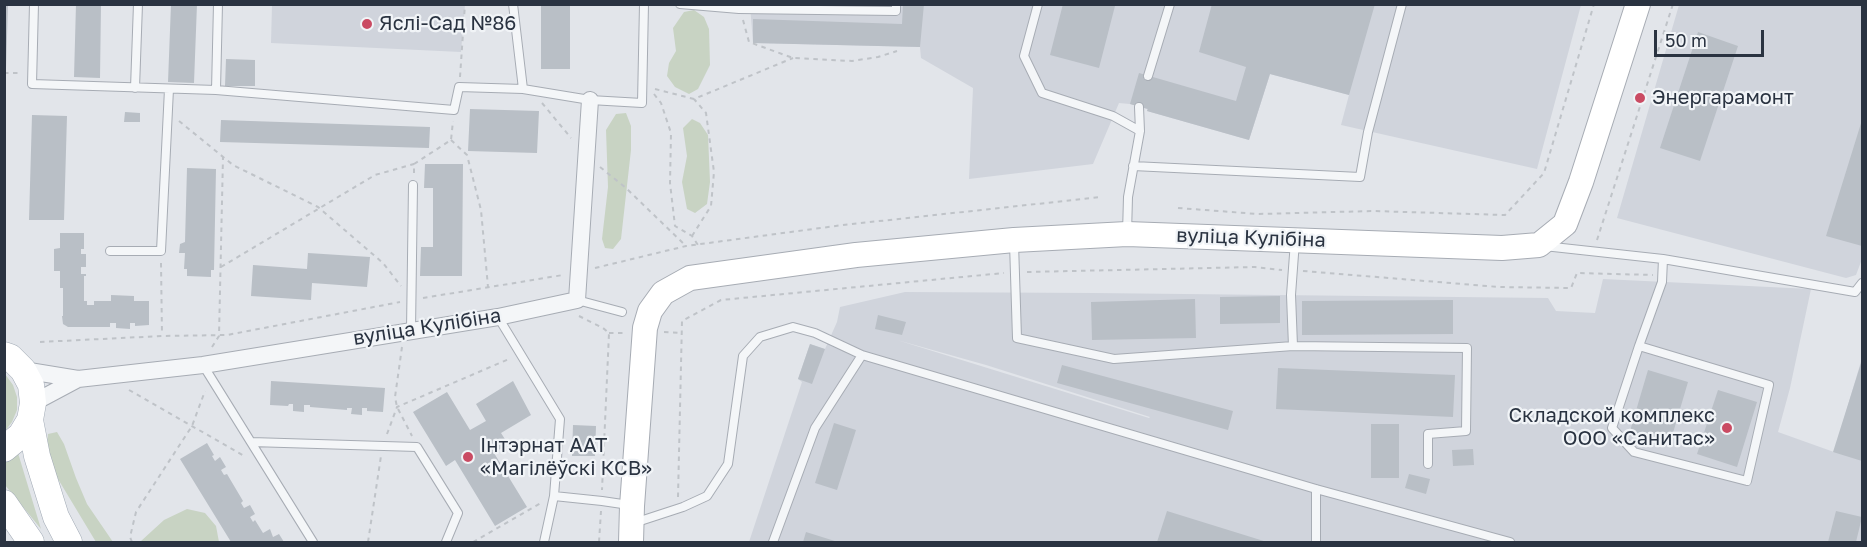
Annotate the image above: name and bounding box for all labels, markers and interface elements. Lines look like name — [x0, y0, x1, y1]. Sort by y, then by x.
place label: Яслі-Сад №86 — [379, 12, 516, 36]
marker: Яслі-Сад №86 — [360, 17, 374, 31]
scale bar — [1657, 18, 1766, 56]
text: 50 m — [1665, 29, 1707, 51]
place label: Энергарамонт — [1652, 86, 1794, 110]
marker: Энергарамонт — [1633, 91, 1647, 105]
street label: вуліца Кулібіна — [1176, 223, 1326, 253]
street label: вуліца Кулібіна — [351, 303, 503, 351]
place label: Складской комплекс ООО «Санитас» — [1508, 404, 1715, 451]
marker: Складской комплекс ООО «Санитас» — [1720, 421, 1734, 435]
place label: Інтэрнат ААТ «Магілёўскі КСВ» — [480, 434, 652, 481]
marker: Інтэрнат ААТ «Магілёўскі КСВ» — [461, 450, 475, 464]

